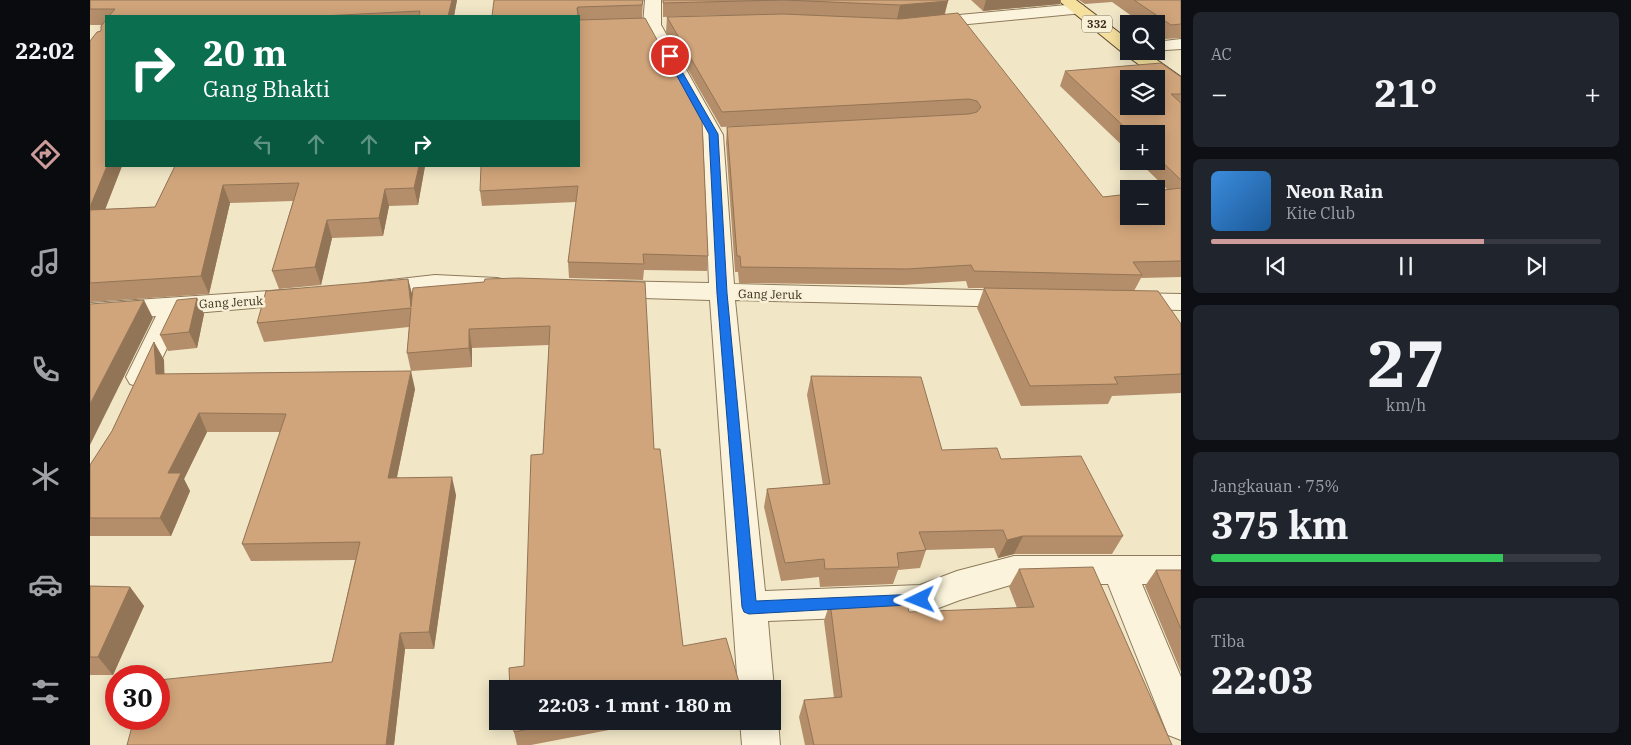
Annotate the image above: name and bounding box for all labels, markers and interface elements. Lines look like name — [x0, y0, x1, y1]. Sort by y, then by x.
road number: 332 — [1082, 15, 1112, 32]
map controls — [1120, 15, 1165, 225]
button: search — [1120, 15, 1165, 60]
text: 20 m — [203, 30, 287, 76]
icon: right — [120, 35, 185, 100]
pin — [649, 35, 691, 77]
text: 22:02 — [15, 36, 75, 65]
icon: arrive — [656, 42, 684, 70]
text: AC — [1211, 44, 1232, 64]
text: 21° — [1374, 68, 1438, 117]
button: layers — [1120, 70, 1165, 115]
text: Gang Bhakti — [203, 74, 330, 103]
text: − — [1211, 75, 1228, 112]
text: + — [1584, 75, 1601, 112]
button: + — [1120, 125, 1165, 170]
icon: left — [249, 130, 277, 158]
icon: ahead — [302, 130, 330, 158]
icon: ahead — [355, 130, 383, 158]
icon: right — [408, 130, 436, 158]
icon: directions — [28, 137, 63, 172]
text: Neon Rain — [1286, 179, 1383, 203]
button: − — [1120, 180, 1165, 225]
text: Kite Club — [1286, 203, 1355, 223]
icon: music — [28, 245, 63, 280]
icon: previous — [1262, 252, 1290, 280]
icon: pause — [1392, 252, 1420, 280]
icon: next — [1522, 252, 1550, 280]
street label: Gang Jeruk — [738, 286, 802, 302]
street label: Gang Jeruk — [199, 293, 263, 311]
text: 27 — [1367, 320, 1445, 405]
icon: phone — [28, 352, 63, 387]
text: km/h — [1386, 395, 1426, 415]
icon: climate — [28, 459, 63, 494]
text: Jangkauan · 75% — [1211, 476, 1339, 496]
text: 375 km — [1211, 500, 1349, 549]
icon: car — [28, 567, 63, 602]
position arrow — [893, 573, 945, 625]
text: Tiba — [1211, 631, 1245, 651]
text: 22:03 — [1211, 655, 1314, 704]
speed limit sign: 30 — [105, 665, 170, 730]
icon: filters — [28, 674, 63, 709]
text: 22:03 · 1 mnt · 180 m — [538, 693, 732, 717]

